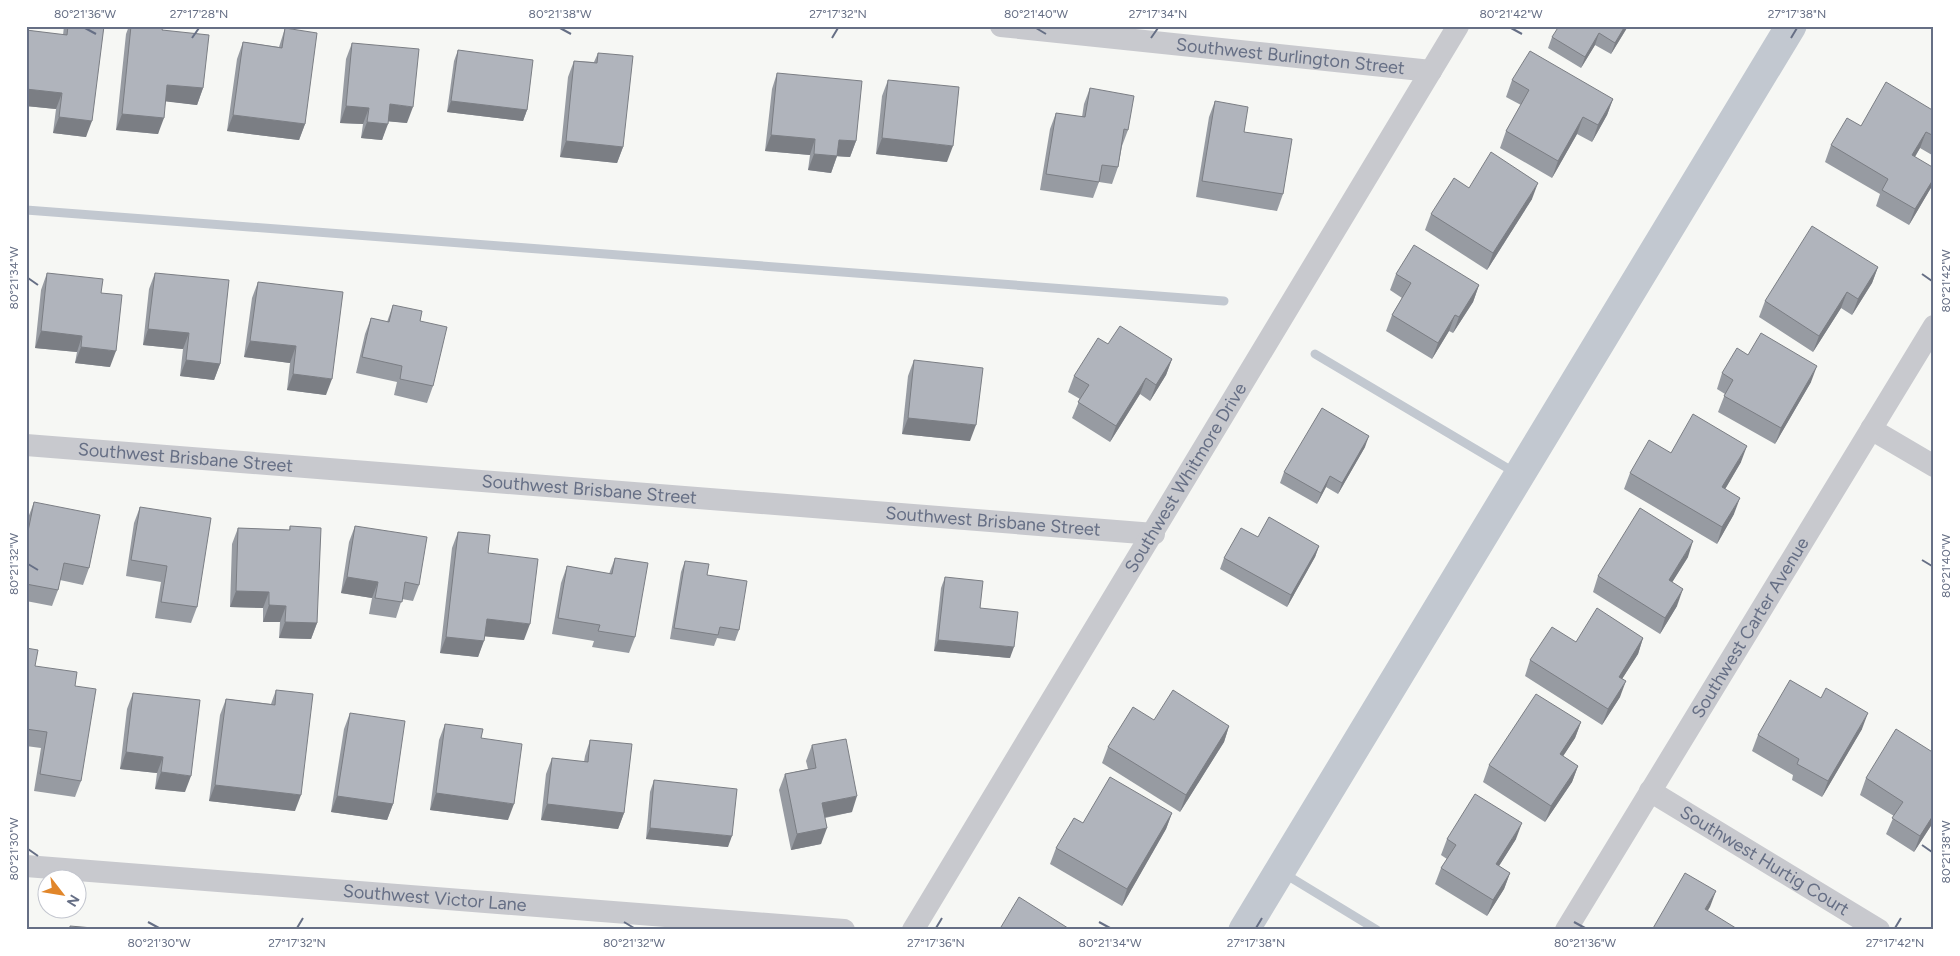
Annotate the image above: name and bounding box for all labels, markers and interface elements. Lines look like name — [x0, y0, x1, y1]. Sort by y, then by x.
text: 80°21'36"W — [54, 7, 117, 21]
text: 27°17'28"N — [170, 7, 228, 21]
text: 80°21'38"W — [529, 7, 592, 21]
text: 27°17'32"N — [809, 7, 867, 21]
text: 80°21'40"W — [1004, 7, 1069, 21]
text: 27°17'34"N — [1129, 7, 1187, 21]
text: 80°21'42"W — [1479, 7, 1543, 21]
text: 27°17'38"N — [1768, 7, 1826, 21]
street label: Southwest Burlington Street — [1175, 33, 1406, 79]
text: 80°21'34"W — [7, 246, 21, 309]
text: 80°21'42"W — [1939, 249, 1953, 313]
street label: Southwest Whitmore Drive — [1120, 379, 1251, 577]
street label: Southwest Brisbane Street — [77, 438, 294, 477]
street label: Southwest Brisbane Street — [481, 470, 698, 509]
street label: Southwest Brisbane Street — [885, 502, 1102, 541]
text: 80°21'32"W — [7, 532, 21, 595]
street label: Southwest Carter Avenue — [1687, 533, 1814, 722]
text: 80°21'40"W — [1939, 533, 1953, 598]
street label: Southwest Hurtig Court — [1676, 801, 1853, 920]
text: 80°21'30"W — [7, 817, 21, 881]
text: 80°21'38"W — [1939, 820, 1953, 883]
north arrow — [38, 868, 88, 918]
street label: Southwest Victor Lane — [342, 880, 528, 916]
text: N — [63, 891, 83, 909]
text: 80°21'30"W — [127, 936, 191, 950]
text: 27°17'32"N — [268, 936, 326, 950]
text: 80°21'32"W — [603, 936, 666, 950]
text: 27°17'36"N — [907, 936, 965, 950]
text: 80°21'34"W — [1079, 936, 1142, 950]
text: 27°17'38"N — [1227, 936, 1285, 950]
text: 80°21'36"W — [1554, 936, 1617, 950]
text: 27°17'42"N — [1866, 936, 1924, 950]

